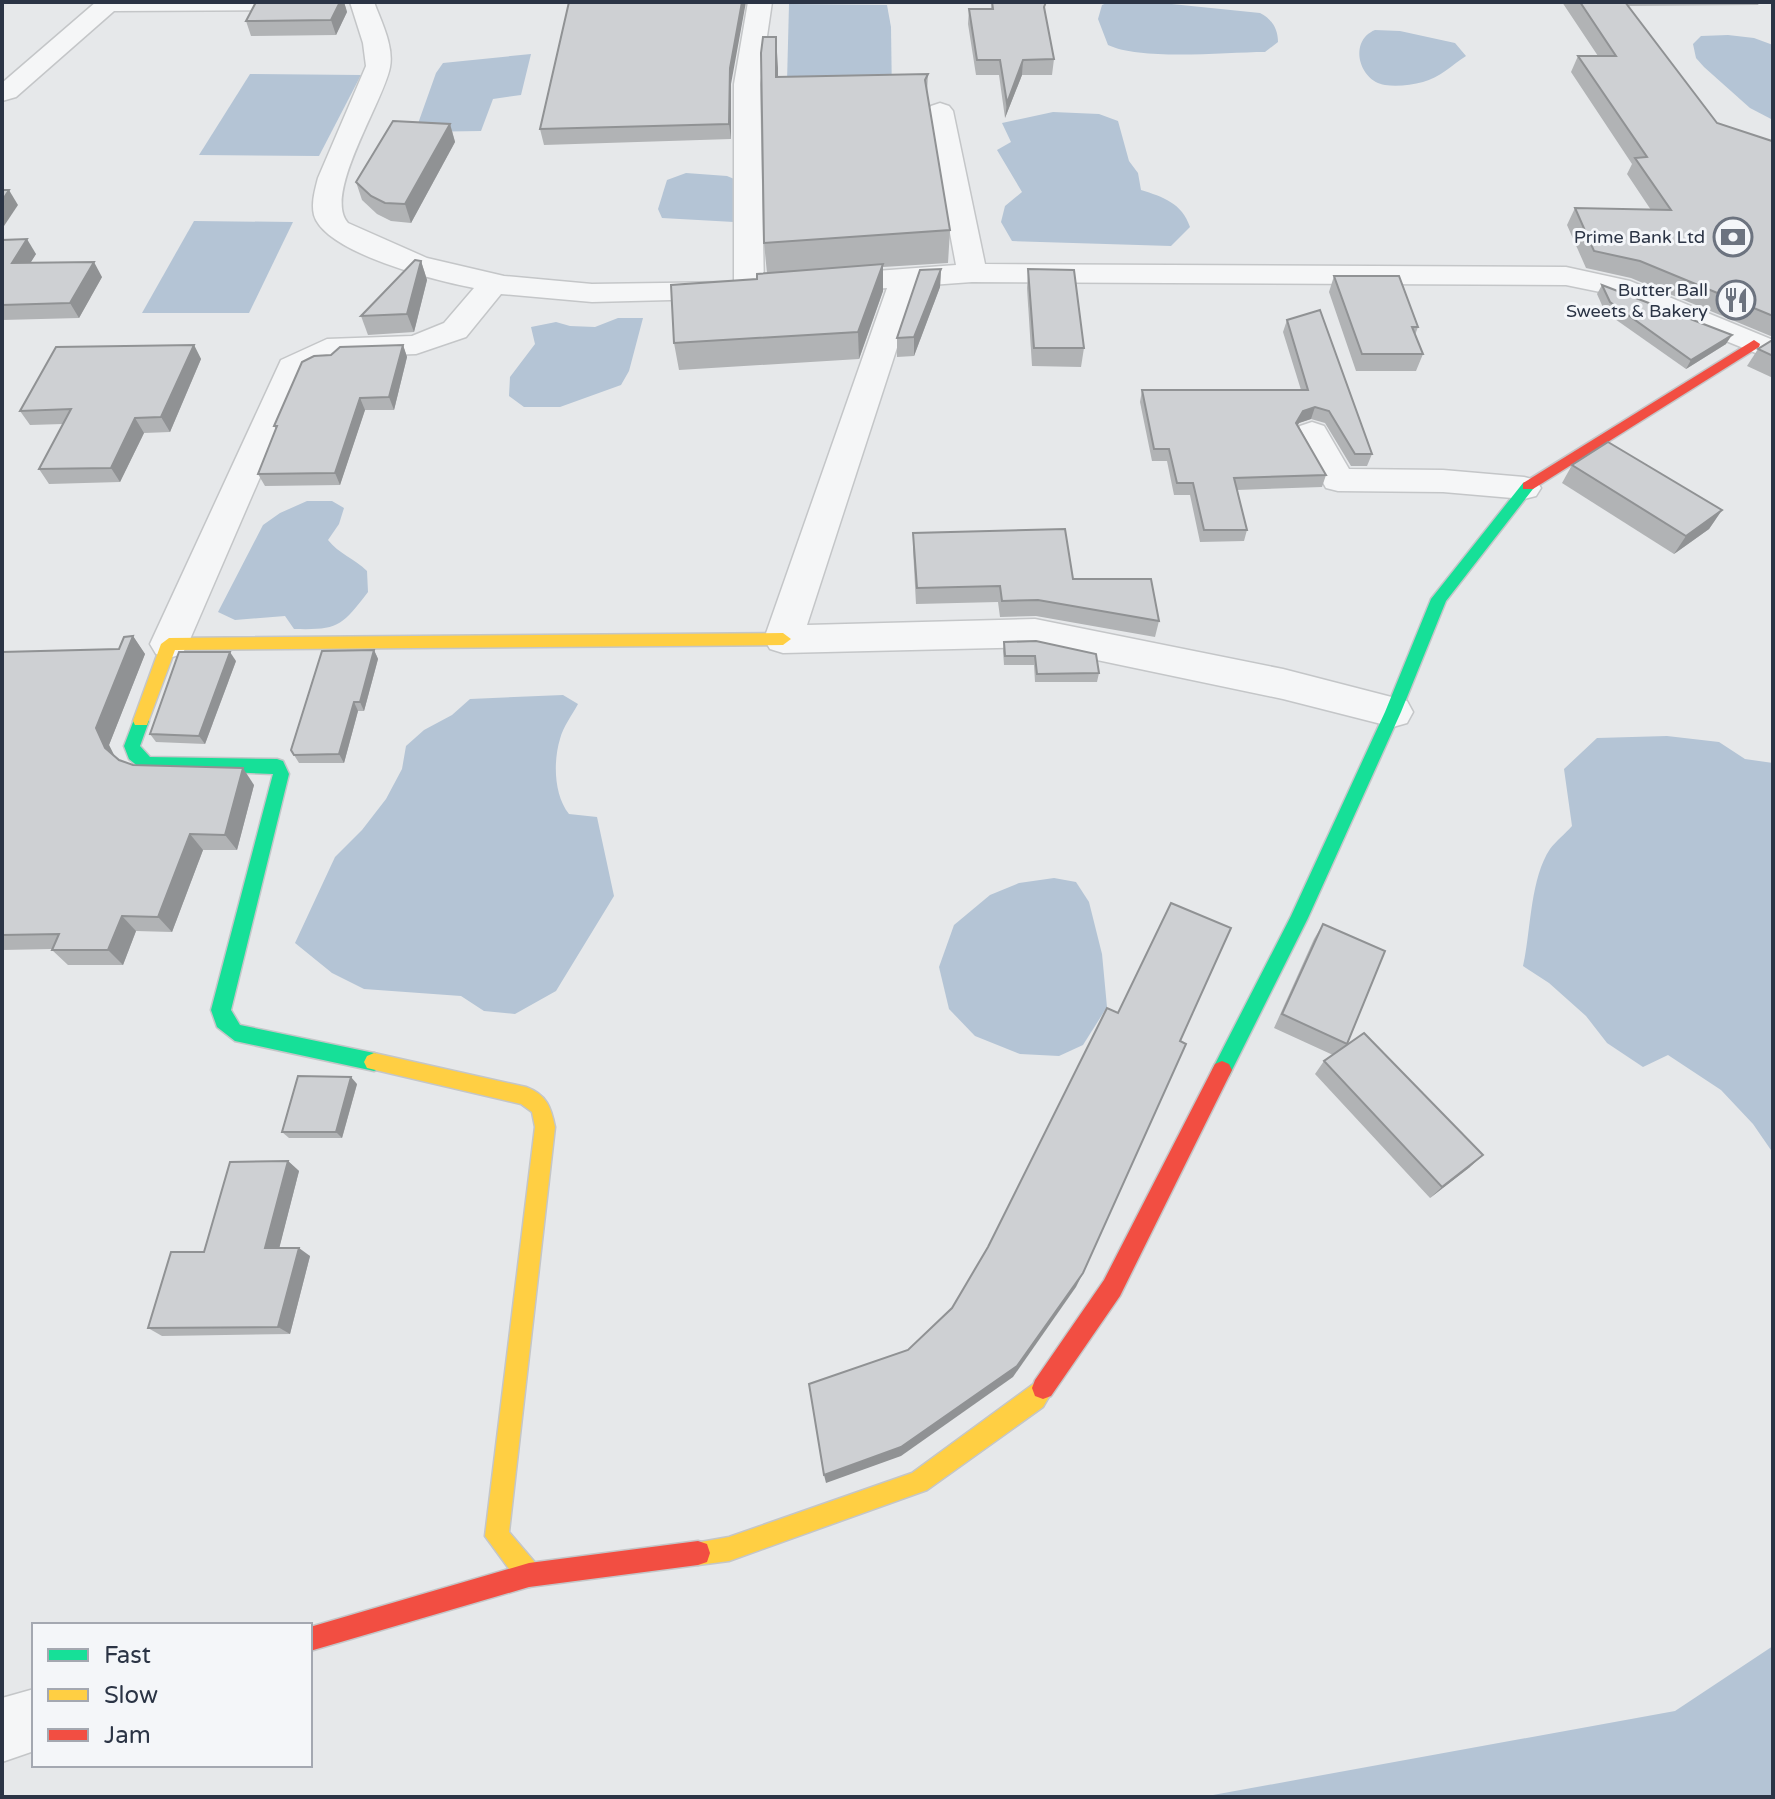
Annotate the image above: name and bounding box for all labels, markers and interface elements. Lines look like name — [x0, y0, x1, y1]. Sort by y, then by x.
bank icon: Prime Bank Ltd — [1712, 216, 1754, 258]
place label: Prime Bank Ltd — [1574, 226, 1705, 248]
place label: Butter Ball Sweets & Bakery — [1566, 279, 1708, 322]
restaurant icon: Butter Ball Sweets & Bakery — [1715, 279, 1757, 321]
legend — [32, 1623, 312, 1767]
text: Fast — [104, 1641, 151, 1670]
text: Slow — [104, 1681, 158, 1710]
text: Jam — [104, 1721, 151, 1750]

